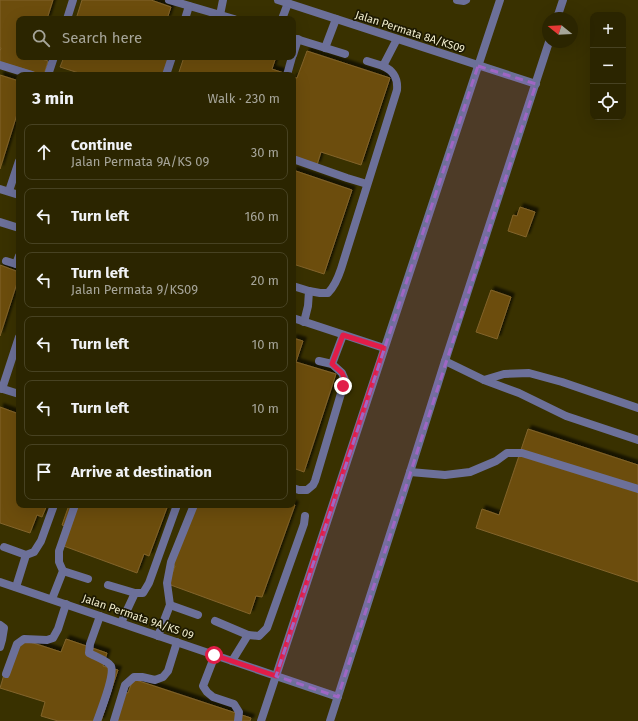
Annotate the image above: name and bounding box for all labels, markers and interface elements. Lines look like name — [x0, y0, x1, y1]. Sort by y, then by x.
street label: Jalan Permata 8A/KS09 — [354, 8, 467, 56]
north arrow — [542, 12, 578, 48]
map controls — [590, 12, 626, 120]
button: + — [590, 12, 626, 48]
search box — [16, 16, 296, 60]
icon: search — [30, 27, 52, 49]
text: Search here — [62, 29, 142, 47]
button: − — [590, 48, 626, 84]
button: locate — [590, 84, 626, 120]
text: 3 min — [32, 88, 74, 109]
text: Walk · 230 m — [208, 91, 280, 106]
text: Continue — [71, 136, 132, 154]
icon: ahead — [33, 141, 55, 163]
text: 30 m — [251, 145, 279, 160]
text: Jalan Permata 9A/KS 09 — [71, 154, 209, 169]
icon: left — [33, 205, 55, 227]
text: Turn left — [71, 207, 129, 225]
text: 160 m — [245, 209, 279, 224]
text: Turn left — [71, 264, 129, 282]
icon: left — [33, 269, 55, 291]
text: 20 m — [251, 273, 279, 288]
text: Jalan Permata 9/KS09 — [71, 282, 198, 297]
icon: left — [33, 333, 55, 355]
text: Turn left — [71, 335, 129, 353]
text: 10 m — [252, 337, 279, 352]
route end — [334, 377, 352, 395]
icon: left — [33, 397, 55, 419]
text: Turn left — [71, 399, 129, 417]
text: 10 m — [252, 401, 279, 416]
icon: arrive — [33, 461, 55, 483]
text: Arrive at destination — [71, 463, 212, 481]
street label: Jalan Permata 9A/KS 09 — [81, 592, 196, 642]
route start — [205, 646, 223, 664]

